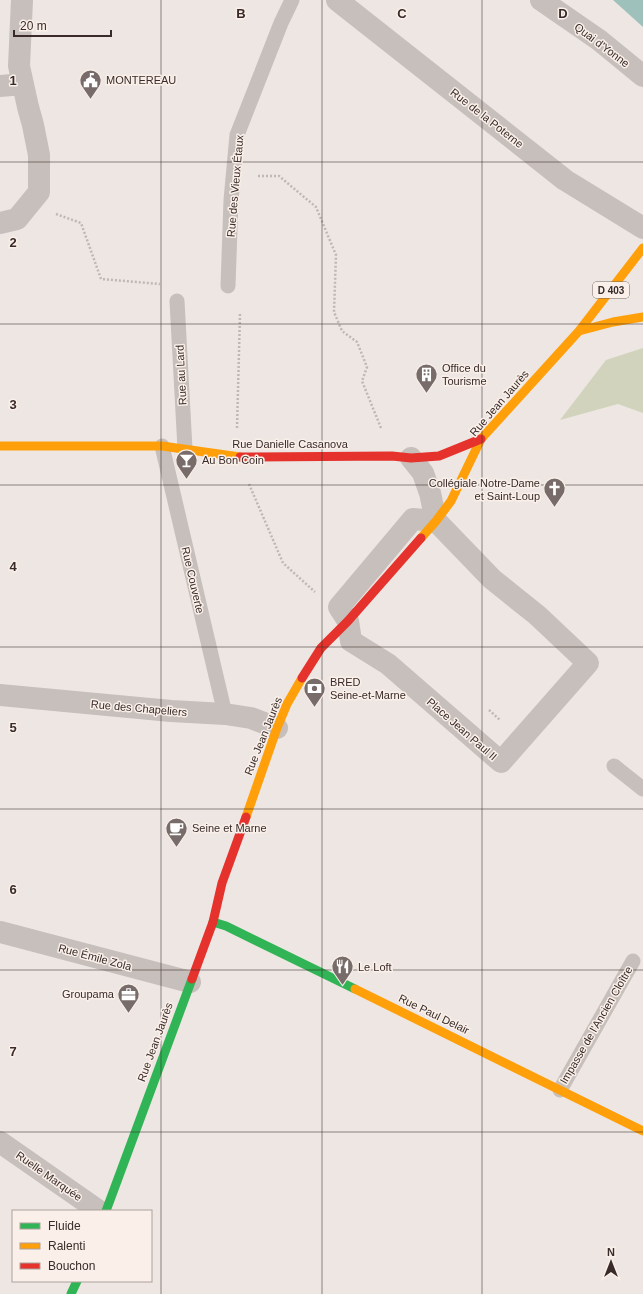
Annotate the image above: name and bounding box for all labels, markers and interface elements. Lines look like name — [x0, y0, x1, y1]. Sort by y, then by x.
text: B — [236, 6, 246, 21]
text: C — [397, 6, 407, 21]
text: D — [558, 6, 568, 21]
scale bar — [14, 12, 111, 38]
text: 20 m — [20, 19, 47, 33]
street label: Quai d'Yonne — [572, 21, 632, 69]
public building icon: MONTEREAU — [78, 67, 104, 100]
text: 1 — [9, 73, 17, 88]
place label: MONTEREAU — [106, 74, 176, 86]
street label: Rue de la Poterne — [448, 86, 526, 150]
street label: Rue des Vieux Étaux — [225, 134, 245, 238]
text: 2 — [9, 235, 17, 250]
road number: D 403 — [593, 282, 629, 298]
street label: Rue au Lard — [173, 344, 189, 406]
building icon: Office du Tourisme — [414, 361, 440, 394]
place label: Office du Tourisme — [442, 362, 487, 387]
street label: Rue Jean Jaurès — [467, 367, 531, 438]
text: 3 — [9, 397, 17, 412]
street label: Rue Danielle Casanova — [232, 438, 349, 450]
bar icon: Au Bon Coin — [174, 447, 200, 480]
place label: Au Bon Coin — [202, 454, 264, 466]
church icon: Collégiale Notre-Dame et Saint-Loup — [542, 476, 568, 509]
place label: Collégiale Notre-Dame et Saint-Loup — [429, 477, 540, 502]
street label: Rue Couverte — [180, 546, 206, 614]
text: 4 — [9, 559, 17, 574]
bank icon: BRED Seine-et-Marne — [302, 675, 328, 708]
place label: BRED Seine-et-Marne — [330, 676, 406, 701]
street label: Rue Jean Jaurès — [242, 695, 284, 777]
street label: Place Jean Paul II — [425, 695, 499, 763]
street label: Rue des Chapeliers — [90, 698, 188, 718]
text: 5 — [9, 720, 17, 735]
cafe icon: Seine et Marne — [163, 815, 189, 848]
place label: Seine et Marne — [192, 822, 267, 834]
text: 6 — [9, 882, 17, 897]
street label: Rue Émile Zola — [57, 941, 134, 973]
restaurant icon: Le Loft — [329, 954, 355, 987]
place label: Le Loft — [358, 961, 392, 973]
street label: Impasse de l'Ancien Cloître — [557, 964, 635, 1086]
office icon: Groupama — [116, 981, 142, 1014]
place label: Groupama — [62, 988, 115, 1000]
street label: Rue Paul Delair — [397, 992, 472, 1036]
street label: Rue Jean Jaurès — [135, 1000, 175, 1083]
text: 7 — [9, 1044, 17, 1059]
street label: Ruelle Marquée — [14, 1149, 84, 1203]
legend — [12, 1210, 152, 1282]
text: Fluide — [48, 1219, 81, 1233]
text: Ralenti — [48, 1239, 85, 1253]
north arrow — [591, 1242, 631, 1282]
text: N — [607, 1246, 615, 1258]
text: Bouchon — [48, 1259, 95, 1273]

